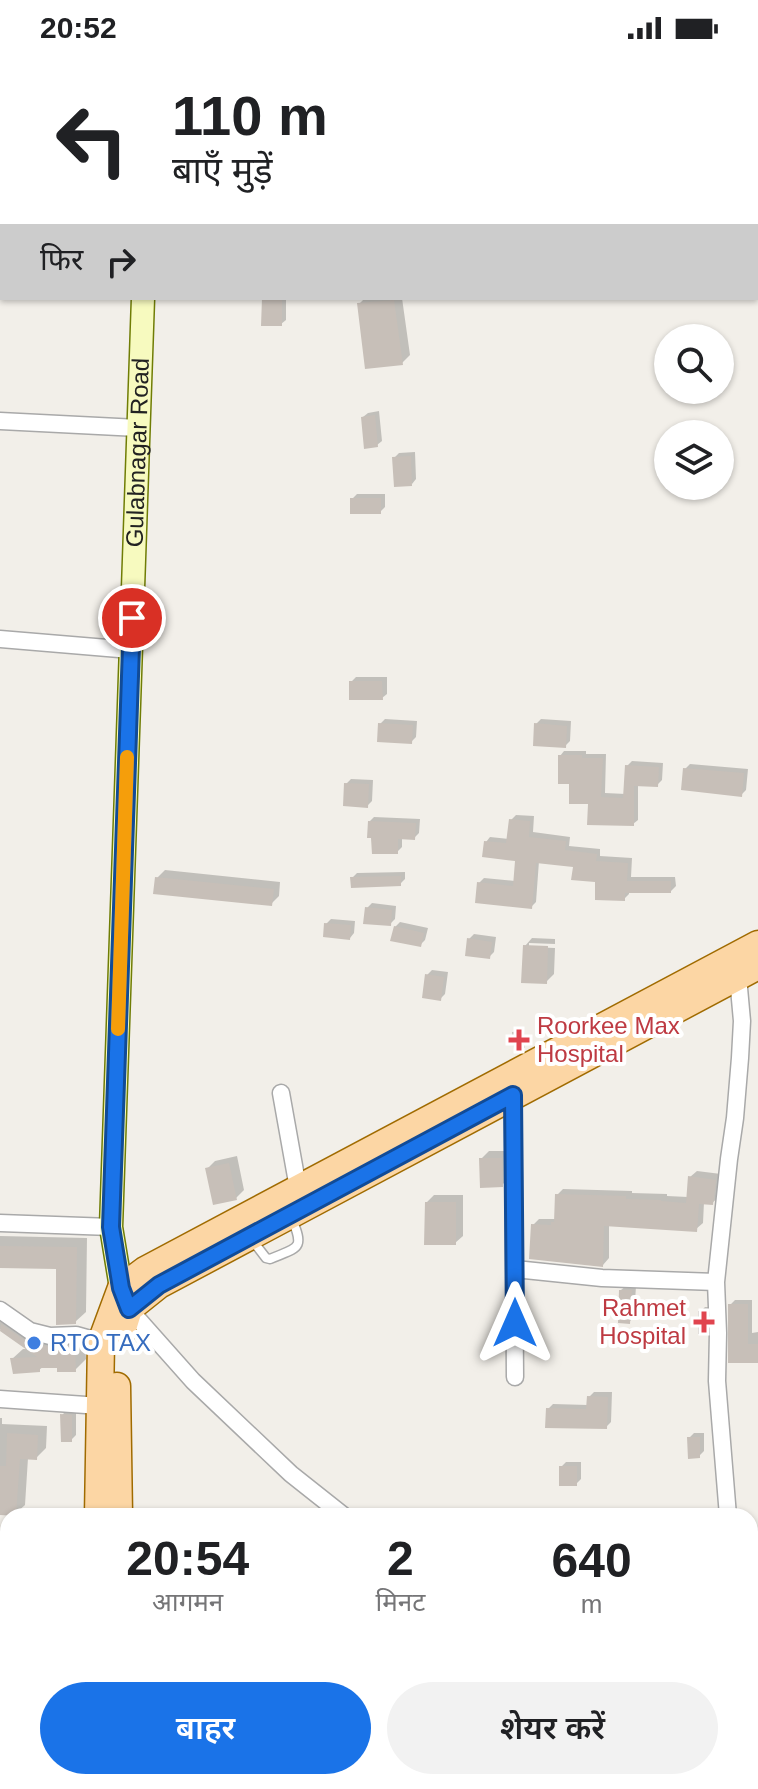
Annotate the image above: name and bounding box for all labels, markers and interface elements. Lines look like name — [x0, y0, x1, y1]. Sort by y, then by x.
text: 20:52 — [40, 11, 117, 44]
text: 110 m — [172, 84, 328, 147]
icon: left — [40, 88, 144, 192]
text: बाएँ मुड़ें — [172, 150, 273, 191]
icon: right — [99, 240, 143, 284]
text: फिर — [40, 243, 83, 276]
map controls — [654, 324, 734, 500]
button: search — [654, 324, 734, 404]
street label: Gulabnagar Road — [120, 357, 154, 548]
button: layers — [654, 420, 734, 500]
pin — [98, 584, 166, 652]
icon: arrive — [110, 596, 154, 640]
place label: Roorkee Max Hospital — [537, 1012, 680, 1067]
marker: Roorkee Max Hospital — [508, 1029, 530, 1051]
position arrow — [473, 1281, 557, 1365]
place label: Rahmet Hospital — [599, 1294, 686, 1349]
marker: Rahmet Hospital — [693, 1311, 715, 1333]
place label: RTO TAX — [50, 1329, 151, 1356]
marker: RTO TAX — [25, 1334, 43, 1352]
text: 20:54 — [126, 1532, 249, 1585]
text: 2 — [387, 1532, 414, 1585]
text: 640 — [552, 1534, 632, 1587]
text: आगमन — [152, 1587, 223, 1617]
text: मिनट — [375, 1587, 425, 1617]
text: m — [581, 1589, 602, 1619]
button: बाहर — [40, 1682, 371, 1774]
button: शेयर करें — [387, 1682, 718, 1774]

